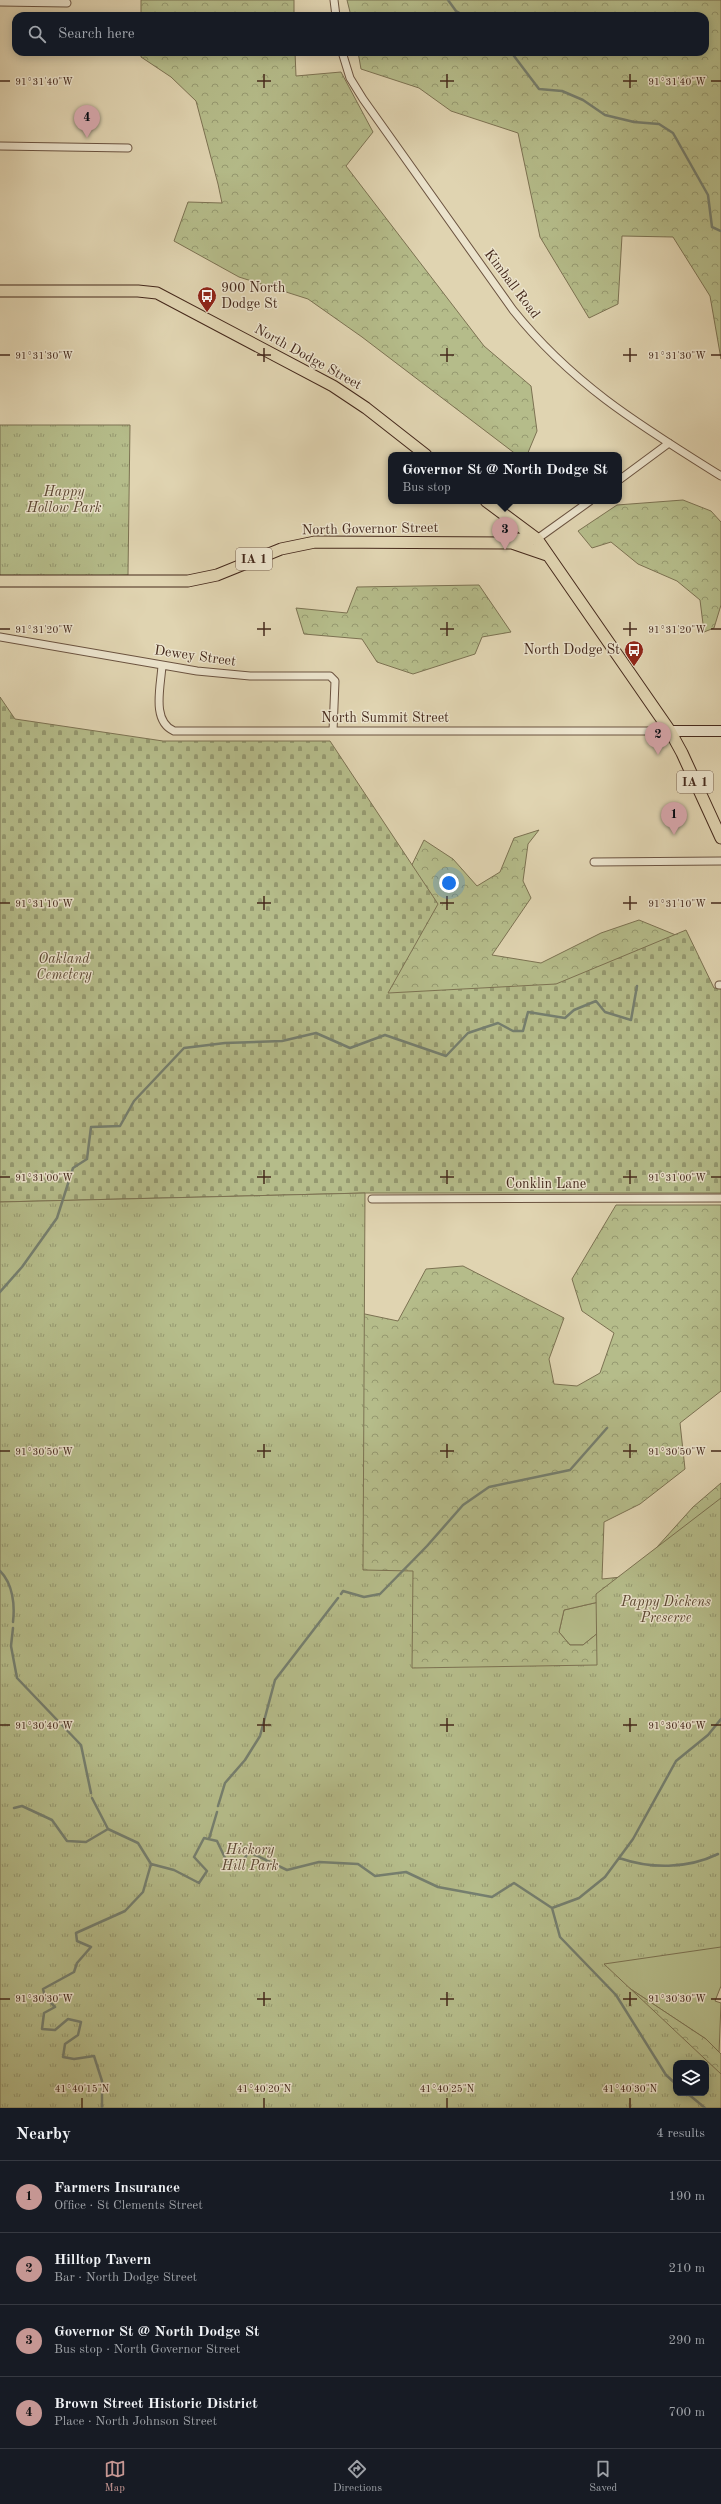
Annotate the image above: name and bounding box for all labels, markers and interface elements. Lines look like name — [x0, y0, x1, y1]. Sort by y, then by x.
search box — [12, 12, 709, 56]
icon: search — [26, 23, 48, 45]
text: Search here — [58, 27, 135, 42]
text: 91°31'40"W — [15, 77, 73, 87]
text: 91°31'40"W — [648, 77, 706, 87]
pin: 4 — [74, 105, 100, 138]
street label: Kimball Road — [482, 247, 542, 321]
place label: 900 North Dodge St — [221, 281, 286, 311]
bus stop icon: 900 North Dodge St — [196, 285, 218, 313]
street label: North Dodge Street — [252, 322, 364, 392]
text: 91°31'30"W — [15, 351, 73, 361]
text: 91°31'30"W — [648, 351, 706, 361]
popup — [388, 452, 622, 504]
text: Governor St @ North Dodge St — [402, 463, 608, 478]
text: Bus stop — [402, 481, 451, 494]
park label: Happy Hollow Park — [25, 485, 102, 515]
pin: 3 — [492, 517, 518, 550]
street label: North Governor Street — [302, 521, 438, 537]
road number: IA 1 — [236, 548, 272, 570]
text: 91°31'20"W — [15, 625, 73, 635]
text: 91°31'20"W — [648, 625, 706, 635]
bus stop icon: North Dodge St — [623, 639, 645, 667]
street label: Dewey Street — [153, 643, 237, 669]
place label: North Dodge St — [523, 643, 620, 657]
street label: North Summit Street — [321, 711, 449, 725]
pin: 2 — [645, 722, 671, 755]
road number: IA 1 — [677, 771, 713, 793]
pin: 1 — [661, 802, 687, 835]
your location — [439, 873, 459, 893]
text: 91°31'10"W — [15, 899, 73, 909]
text: 91°31'10"W — [648, 899, 706, 909]
park label: Oakland Cemetery — [36, 952, 93, 983]
text: 91°31'00"W — [15, 1173, 73, 1183]
text: 91°31'00"W — [648, 1173, 706, 1183]
street label: Conklin Lane — [506, 1177, 586, 1191]
text: 91°30'50"W — [15, 1447, 73, 1457]
text: 91°30'50"W — [648, 1447, 706, 1457]
park label: Pappy Dickens Preserve — [620, 1595, 711, 1625]
text: 91°30'40"W — [15, 1721, 73, 1731]
text: 91°30'40"W — [648, 1721, 706, 1731]
park label: Hickory Hill Park — [221, 1843, 279, 1873]
text: 91°30'30"W — [15, 1994, 73, 2004]
text: 91°30'30"W — [648, 1994, 706, 2004]
map controls — [673, 2060, 709, 2096]
button: layers — [673, 2060, 709, 2096]
text: 41°40'15"N — [55, 2084, 110, 2094]
text: 41°40'20"N — [237, 2084, 292, 2094]
text: 41°40'25"N — [420, 2084, 475, 2094]
text: 41°40'30"N — [603, 2084, 658, 2094]
text: Nearby — [16, 2126, 71, 2143]
text: 4 results — [656, 2127, 705, 2140]
text: Farmers Insurance — [54, 2181, 180, 2196]
text: 1 — [25, 2190, 33, 2203]
text: 190 m — [668, 2190, 705, 2203]
text: Office · St Clements Street — [54, 2199, 203, 2212]
text: Hilltop Tavern — [54, 2253, 151, 2268]
text: 2 — [25, 2262, 33, 2275]
text: 210 m — [668, 2262, 705, 2275]
text: Bar · North Dodge Street — [54, 2271, 197, 2284]
text: Governor St @ North Dodge St — [54, 2325, 260, 2340]
text: 3 — [25, 2334, 33, 2347]
text: 290 m — [668, 2334, 705, 2347]
text: Bus stop · North Governor Street — [54, 2343, 240, 2356]
text: Brown Street Historic District — [54, 2397, 258, 2412]
text: 4 — [25, 2406, 33, 2419]
text: 700 m — [668, 2406, 705, 2419]
text: Place · North Johnson Street — [54, 2415, 217, 2428]
tab: Map — [104, 2458, 126, 2496]
tab: Directions — [333, 2458, 382, 2496]
tab: Saved — [589, 2458, 617, 2496]

